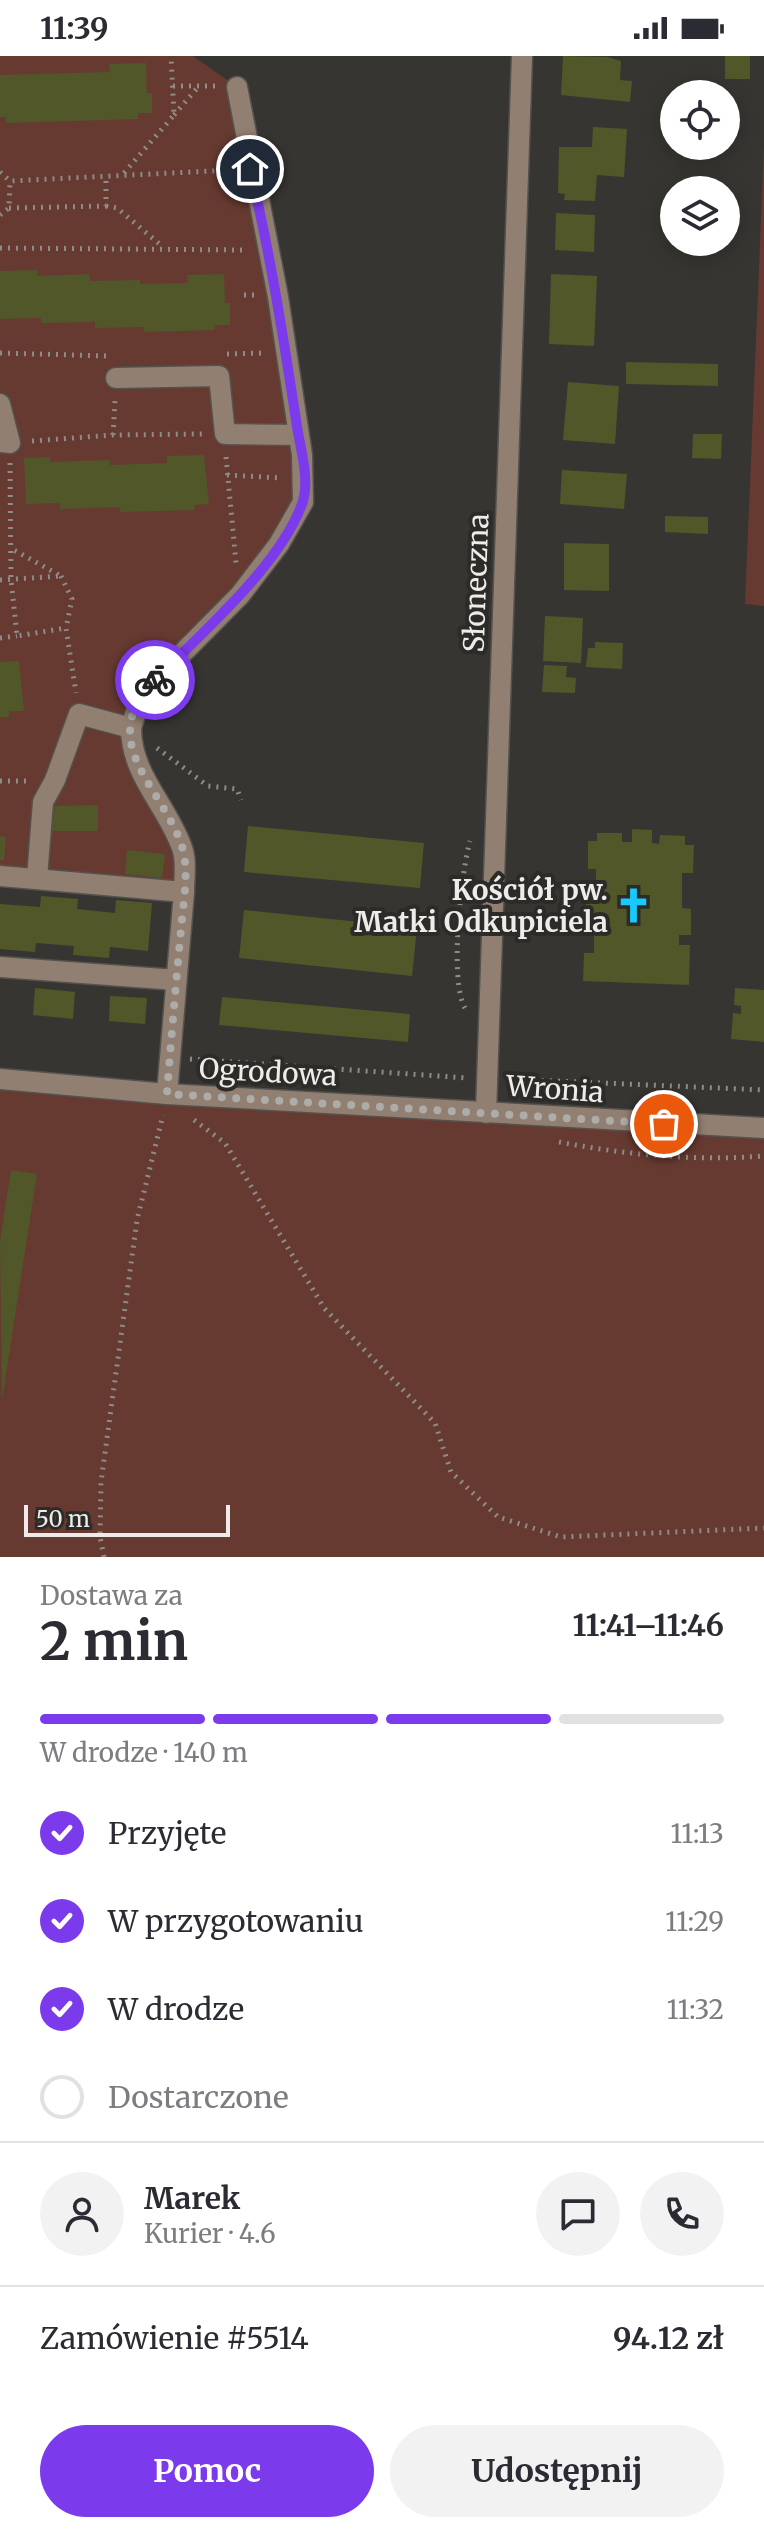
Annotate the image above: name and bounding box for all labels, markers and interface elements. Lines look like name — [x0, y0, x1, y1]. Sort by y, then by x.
text: 11:39 — [40, 9, 109, 47]
map controls — [660, 80, 740, 256]
button: locate — [660, 80, 740, 160]
pin — [216, 135, 284, 203]
icon: home — [228, 147, 272, 191]
button: layers — [660, 176, 740, 256]
street label: Słoneczna — [456, 513, 496, 653]
courier — [115, 640, 195, 720]
icon: bike — [133, 658, 177, 702]
place label: Kościół pw. Matki Odkupiciela — [354, 872, 608, 940]
church icon: Kościół pw. Matki Odkupiciela — [615, 887, 653, 925]
street label: Ogrodowa — [198, 1050, 338, 1094]
street label: Wronia — [504, 1068, 605, 1110]
pin — [630, 1090, 698, 1158]
icon: bag — [642, 1102, 686, 1146]
scale bar — [24, 1501, 230, 1537]
text: 50 m — [36, 1505, 90, 1533]
text: Dostawa za — [40, 1579, 183, 1612]
text: 11:41–11:46 — [573, 1606, 724, 1644]
text: 2 min — [40, 1609, 188, 1674]
text: W drodze · 140 m — [40, 1736, 248, 1769]
icon: check — [40, 1811, 84, 1855]
text: Przyjęte — [108, 1814, 226, 1852]
text: 11:13 — [671, 1817, 724, 1850]
icon: check — [40, 1899, 84, 1943]
text: W przygotowaniu — [108, 1902, 364, 1940]
text: 11:29 — [665, 1905, 724, 1938]
icon: check — [40, 1987, 84, 2031]
text: W drodze — [108, 1990, 244, 2028]
text: 11:32 — [667, 1993, 724, 2026]
text: Dostarczone — [108, 2078, 289, 2116]
button: person — [40, 2172, 124, 2256]
button: chat — [536, 2172, 620, 2256]
button: phone — [640, 2172, 724, 2256]
text: Marek — [144, 2179, 240, 2217]
text: Kurier · 4.6 — [144, 2217, 276, 2250]
text: Zamówienie #5514 — [40, 2319, 309, 2357]
text: 94.12 zł — [613, 2319, 724, 2357]
button: Pomoc — [40, 2425, 374, 2517]
button: Udostępnij — [390, 2425, 724, 2517]

